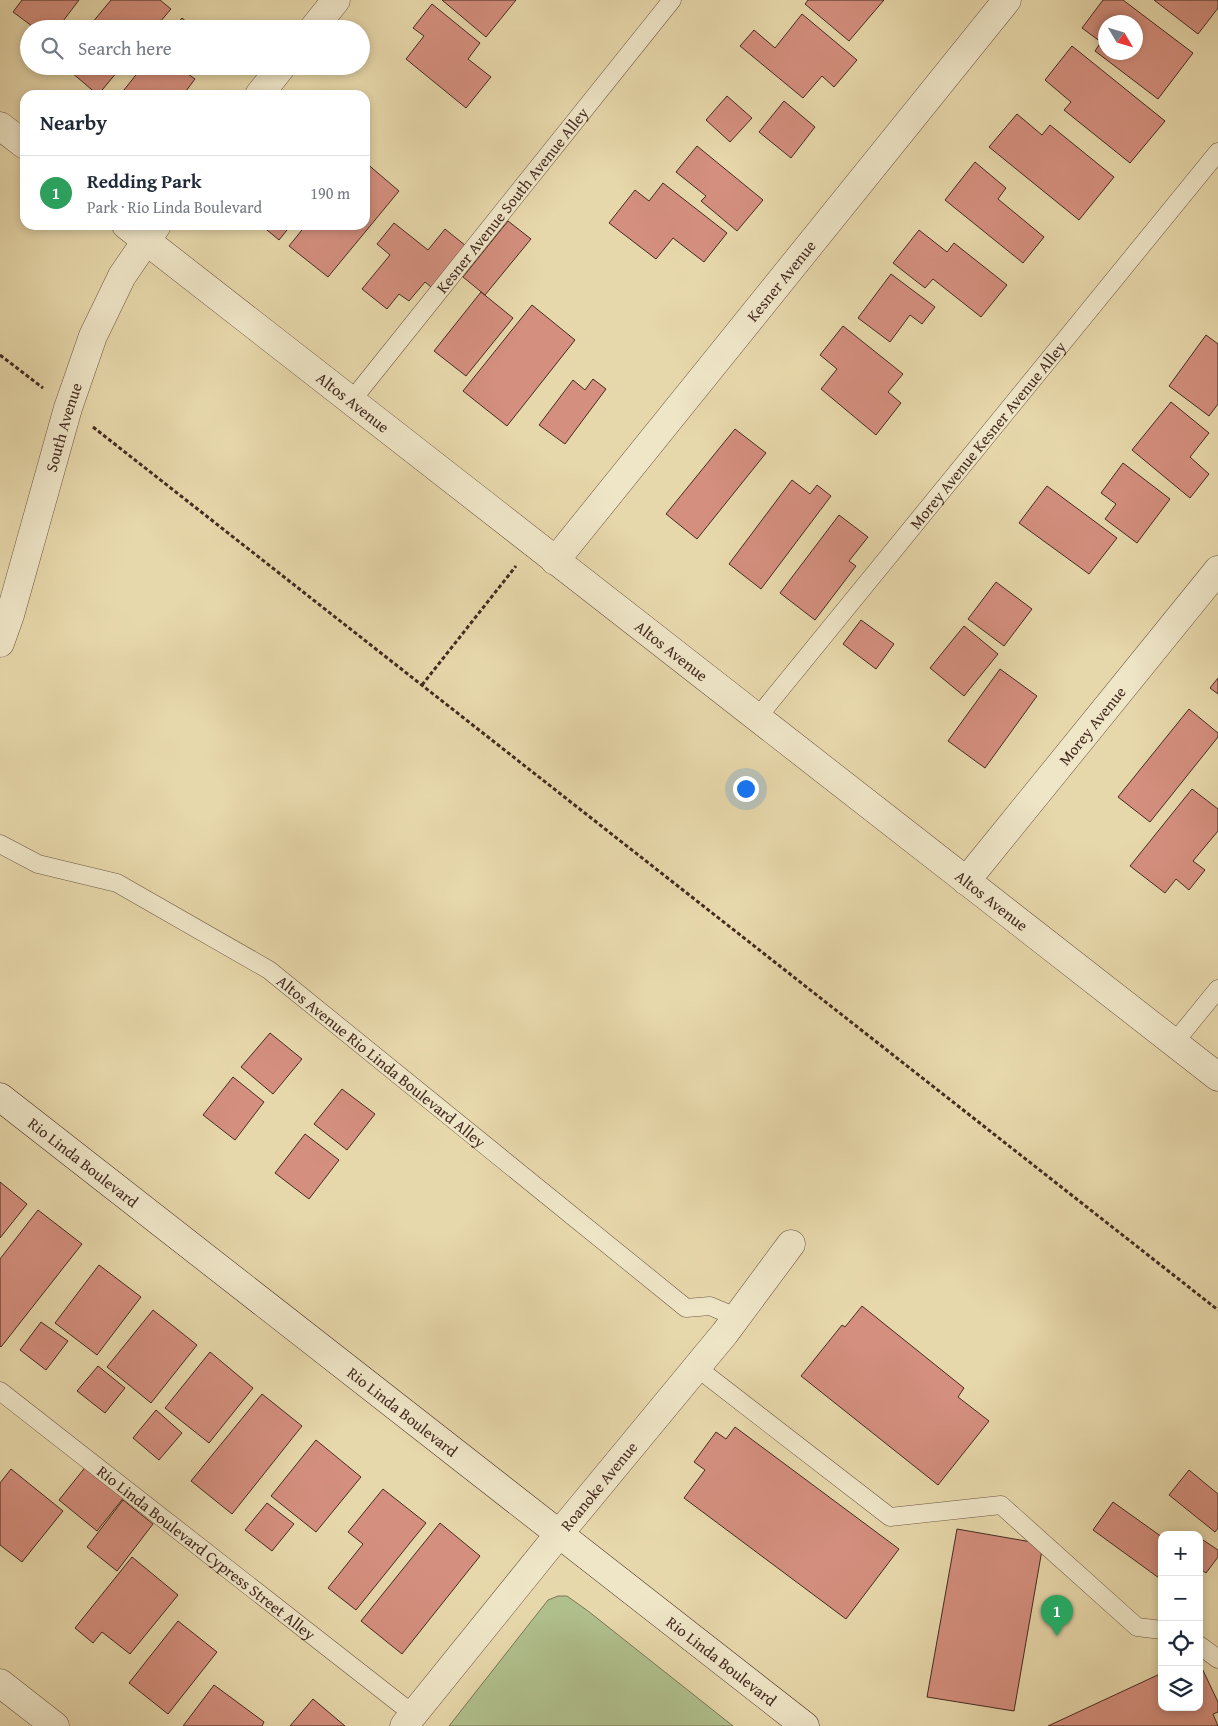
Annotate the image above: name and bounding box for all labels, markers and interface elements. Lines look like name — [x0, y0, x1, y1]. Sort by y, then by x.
north arrow — [1098, 15, 1143, 60]
search box — [20, 20, 370, 75]
icon: search — [38, 34, 66, 62]
text: Search here — [78, 34, 172, 62]
street label: Kesner Avenue South Avenue Alley — [430, 102, 594, 298]
text: Nearby — [40, 107, 107, 138]
text: Redding Park — [87, 167, 202, 195]
text: 1 — [52, 181, 60, 205]
text: 190 m — [310, 181, 350, 205]
text: Park · Rio Linda Boulevard — [87, 195, 262, 219]
street label: Kesner Avenue — [740, 235, 821, 327]
street label: Morey Avenue Kesner Avenue Alley — [904, 336, 1071, 534]
street label: Altos Avenue — [311, 366, 395, 438]
street label: South Avenue — [39, 379, 88, 475]
street label: Altos Avenue — [630, 614, 713, 687]
street label: Morey Avenue — [1052, 681, 1131, 770]
your location — [733, 776, 759, 802]
street label: Altos Avenue — [950, 864, 1033, 937]
street label: Altos Avenue Rio Linda Boulevard Alley — [272, 969, 491, 1153]
street label: Rio Linda Boulevard — [23, 1111, 144, 1213]
street label: Rio Linda Boulevard — [342, 1361, 463, 1463]
street label: Roanoke Avenue — [554, 1436, 643, 1536]
street label: Rio Linda Boulevard Cypress Street Alley — [92, 1459, 321, 1646]
map controls — [1158, 1531, 1203, 1711]
button: + — [1158, 1531, 1203, 1576]
button: − — [1158, 1576, 1203, 1621]
pin: 1 — [1041, 1595, 1073, 1636]
street label: Rio Linda Boulevard — [661, 1610, 783, 1712]
button: locate — [1158, 1621, 1203, 1666]
button: layers — [1158, 1666, 1203, 1711]

